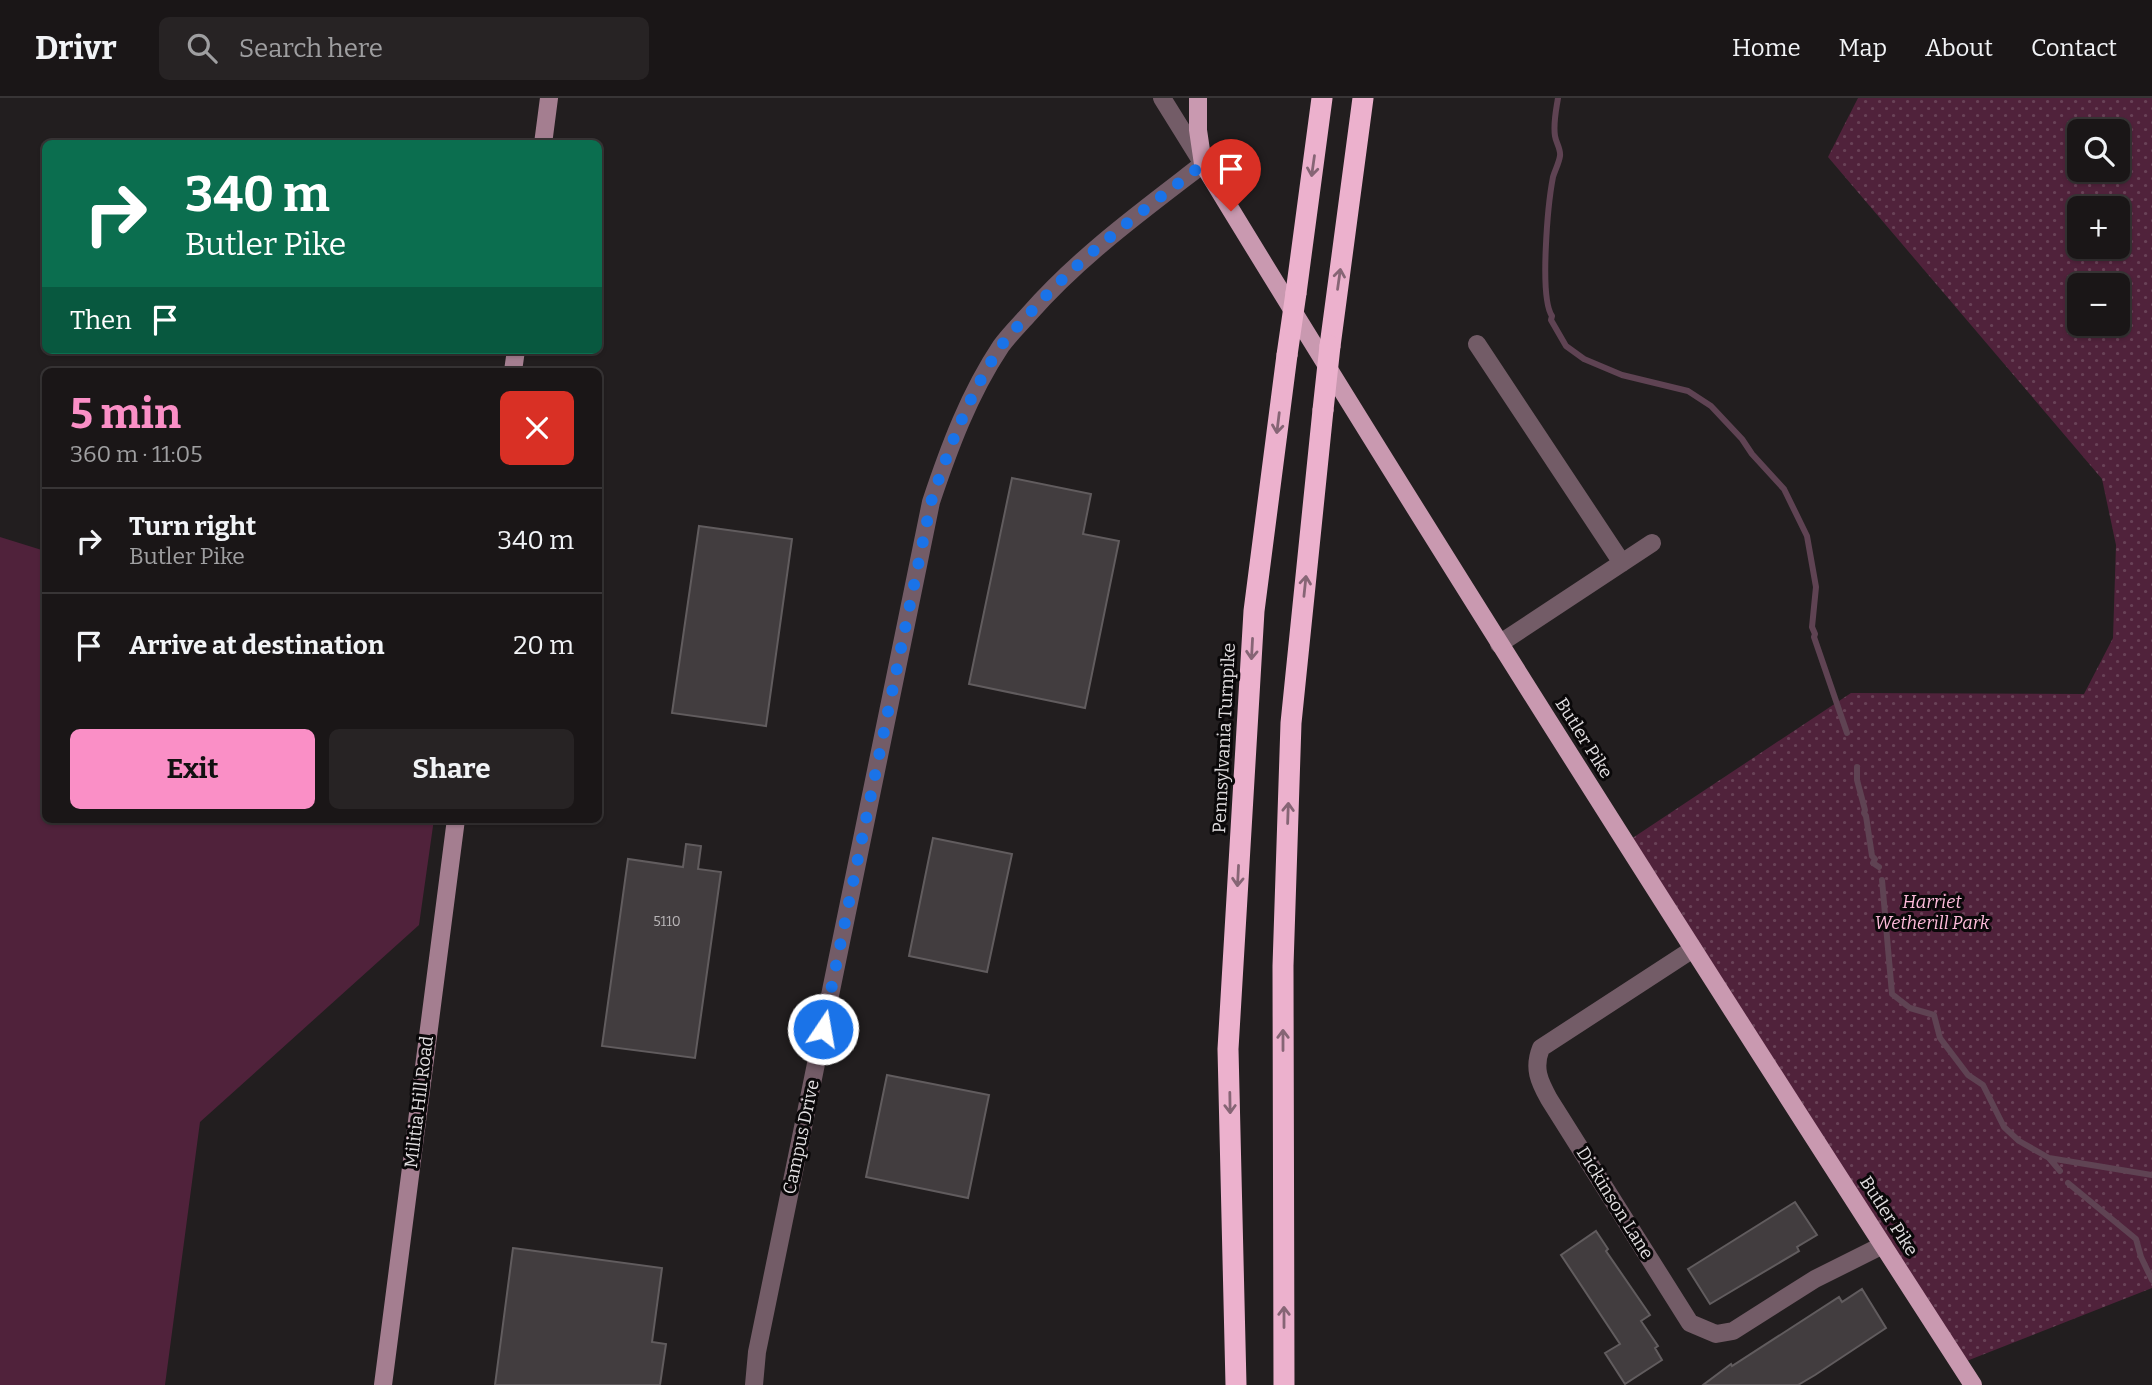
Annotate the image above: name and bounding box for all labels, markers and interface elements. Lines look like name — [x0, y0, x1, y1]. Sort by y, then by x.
search box — [159, 17, 649, 80]
text: Drivr — [35, 28, 117, 68]
icon: search — [183, 29, 221, 67]
text: Search here — [239, 33, 383, 64]
text: Home — [1732, 34, 1801, 62]
text: Map — [1839, 34, 1887, 62]
text: About — [1925, 34, 1993, 62]
text: Contact — [2031, 34, 2117, 62]
map controls — [2067, 119, 2130, 336]
button: search — [2067, 119, 2130, 182]
pin — [1201, 139, 1261, 211]
icon: arrive — [1212, 150, 1250, 188]
one-way arrow — [1307, 154, 1320, 177]
text: 340 m — [185, 165, 330, 224]
icon: right — [70, 168, 161, 259]
button: + — [2067, 196, 2130, 259]
text: Butler Pike — [185, 225, 346, 263]
one-way arrow — [1333, 268, 1346, 290]
button: − — [2067, 273, 2130, 336]
icon: arrive — [146, 301, 184, 339]
text: Then — [70, 305, 132, 336]
text: 5 min — [70, 389, 181, 439]
button: close — [500, 391, 574, 465]
one-way arrow — [1272, 411, 1285, 434]
text: 360 m · 11:05 — [70, 440, 203, 468]
text: Turn right — [129, 511, 256, 542]
icon: right — [70, 522, 108, 560]
text: 340 m — [497, 525, 574, 556]
text: Butler Pike — [129, 542, 245, 570]
one-way arrow — [1298, 575, 1311, 598]
icon: arrive — [70, 627, 108, 665]
text: Arrive at destination — [129, 630, 384, 661]
text: 20 m — [513, 630, 574, 661]
one-way arrow — [1245, 637, 1258, 660]
street label: Pennsylvania Turnpike — [1208, 642, 1240, 834]
street label: Butler Pike — [1551, 694, 1617, 782]
button: Exit — [70, 729, 315, 809]
button: Share — [329, 729, 574, 809]
one-way arrow — [1281, 802, 1294, 825]
one-way arrow — [1232, 864, 1245, 887]
park label: Harriet Wetherill Park — [1874, 891, 1990, 934]
house number: 5110 — [653, 913, 681, 930]
position arrow — [786, 992, 860, 1066]
one-way arrow — [1276, 1029, 1290, 1052]
street label: Militia Hill Road — [400, 1034, 438, 1169]
street label: Campus Drive — [778, 1078, 824, 1196]
one-way arrow — [1223, 1092, 1236, 1115]
street label: Dickinson Lane — [1572, 1143, 1658, 1263]
street label: Butler Pike — [1855, 1172, 1923, 1260]
one-way arrow — [1277, 1306, 1291, 1329]

